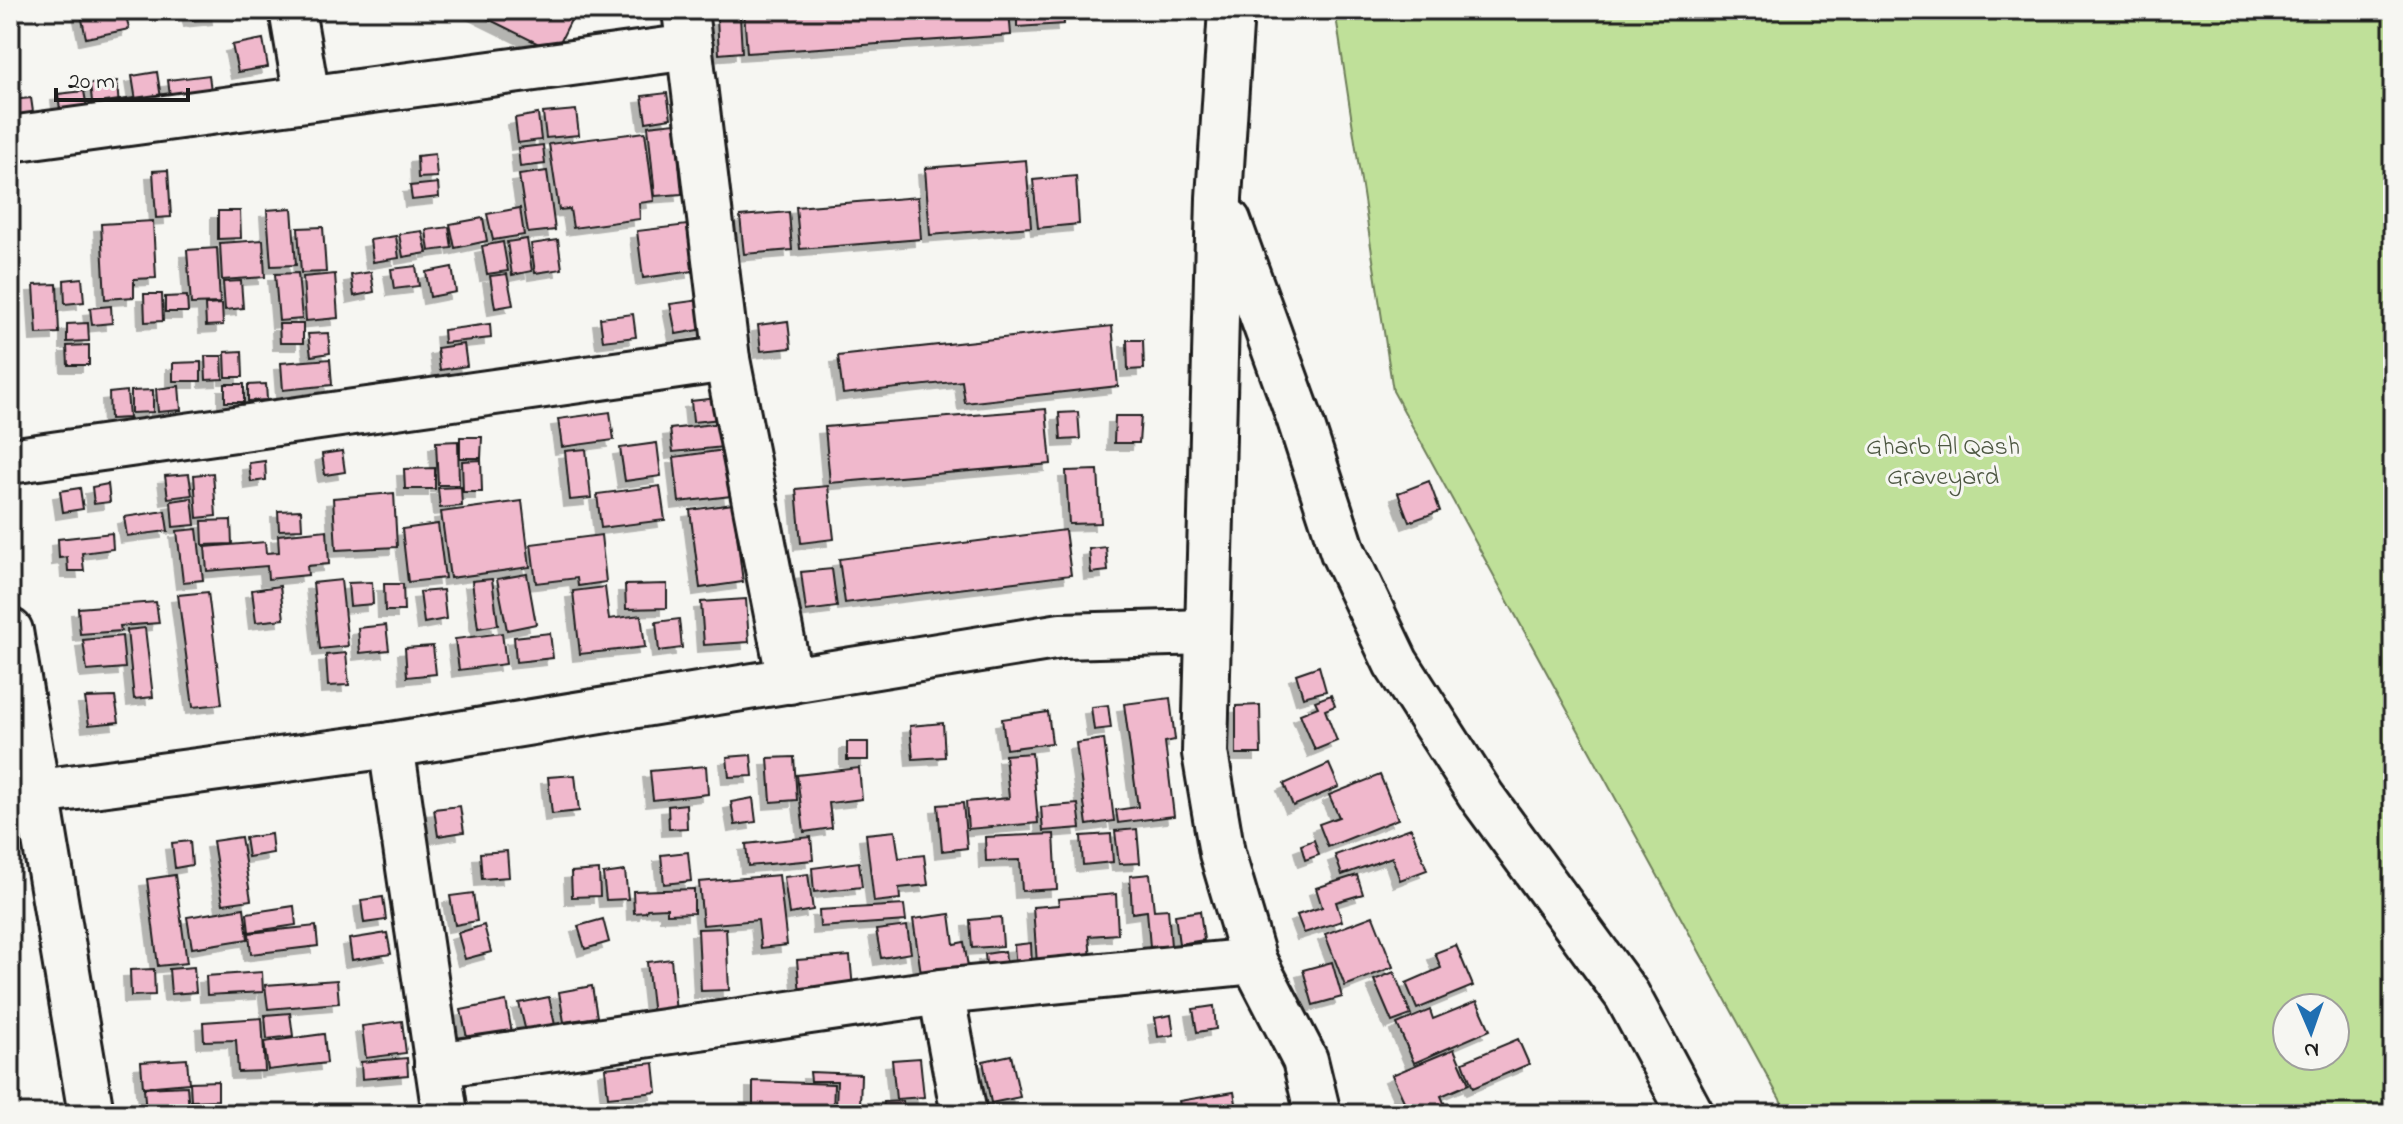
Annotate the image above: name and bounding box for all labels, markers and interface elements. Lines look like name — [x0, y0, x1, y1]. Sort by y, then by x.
scale bar — [56, 52, 188, 102]
text: 20 m — [68, 65, 115, 100]
park label: Gharb Al Qash Graveyard — [1866, 429, 2020, 497]
north arrow — [2271, 992, 2351, 1072]
text: N — [2304, 1033, 2320, 1065]

